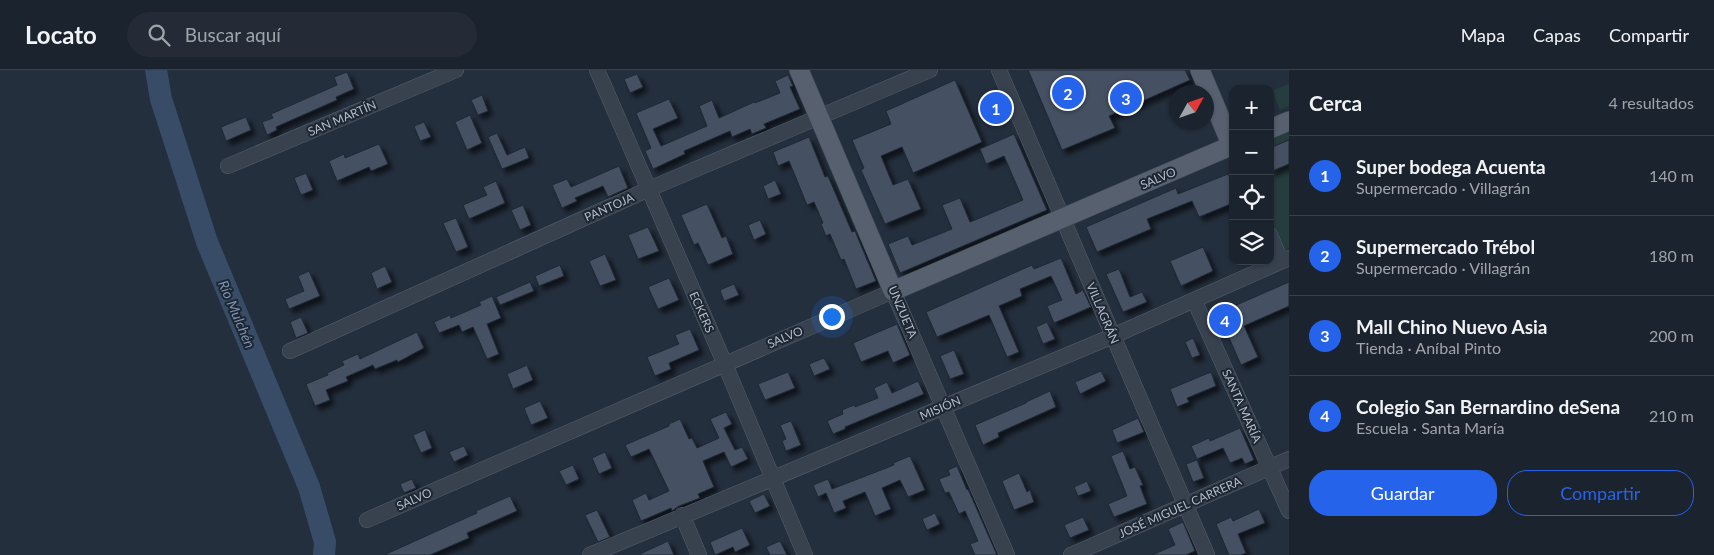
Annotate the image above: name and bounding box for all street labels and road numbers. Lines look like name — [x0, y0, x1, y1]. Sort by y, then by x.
street label: SAN MARTÍN — [306, 97, 378, 139]
street label: SALVO — [1138, 164, 1178, 192]
street label: PANTOJA — [582, 189, 637, 225]
street label: VILLAGRÁN — [1083, 280, 1123, 346]
street label: UNZUETA — [885, 284, 921, 341]
street label: ECKERS — [686, 289, 718, 335]
street label: SALVO — [765, 323, 805, 351]
street label: SANTA MARÍA — [1219, 367, 1265, 446]
street label: MISIÓN — [917, 393, 963, 423]
street label: JOSÉ MIGUEL CARRERA — [1116, 473, 1245, 541]
street label: SALVO — [394, 484, 434, 513]

